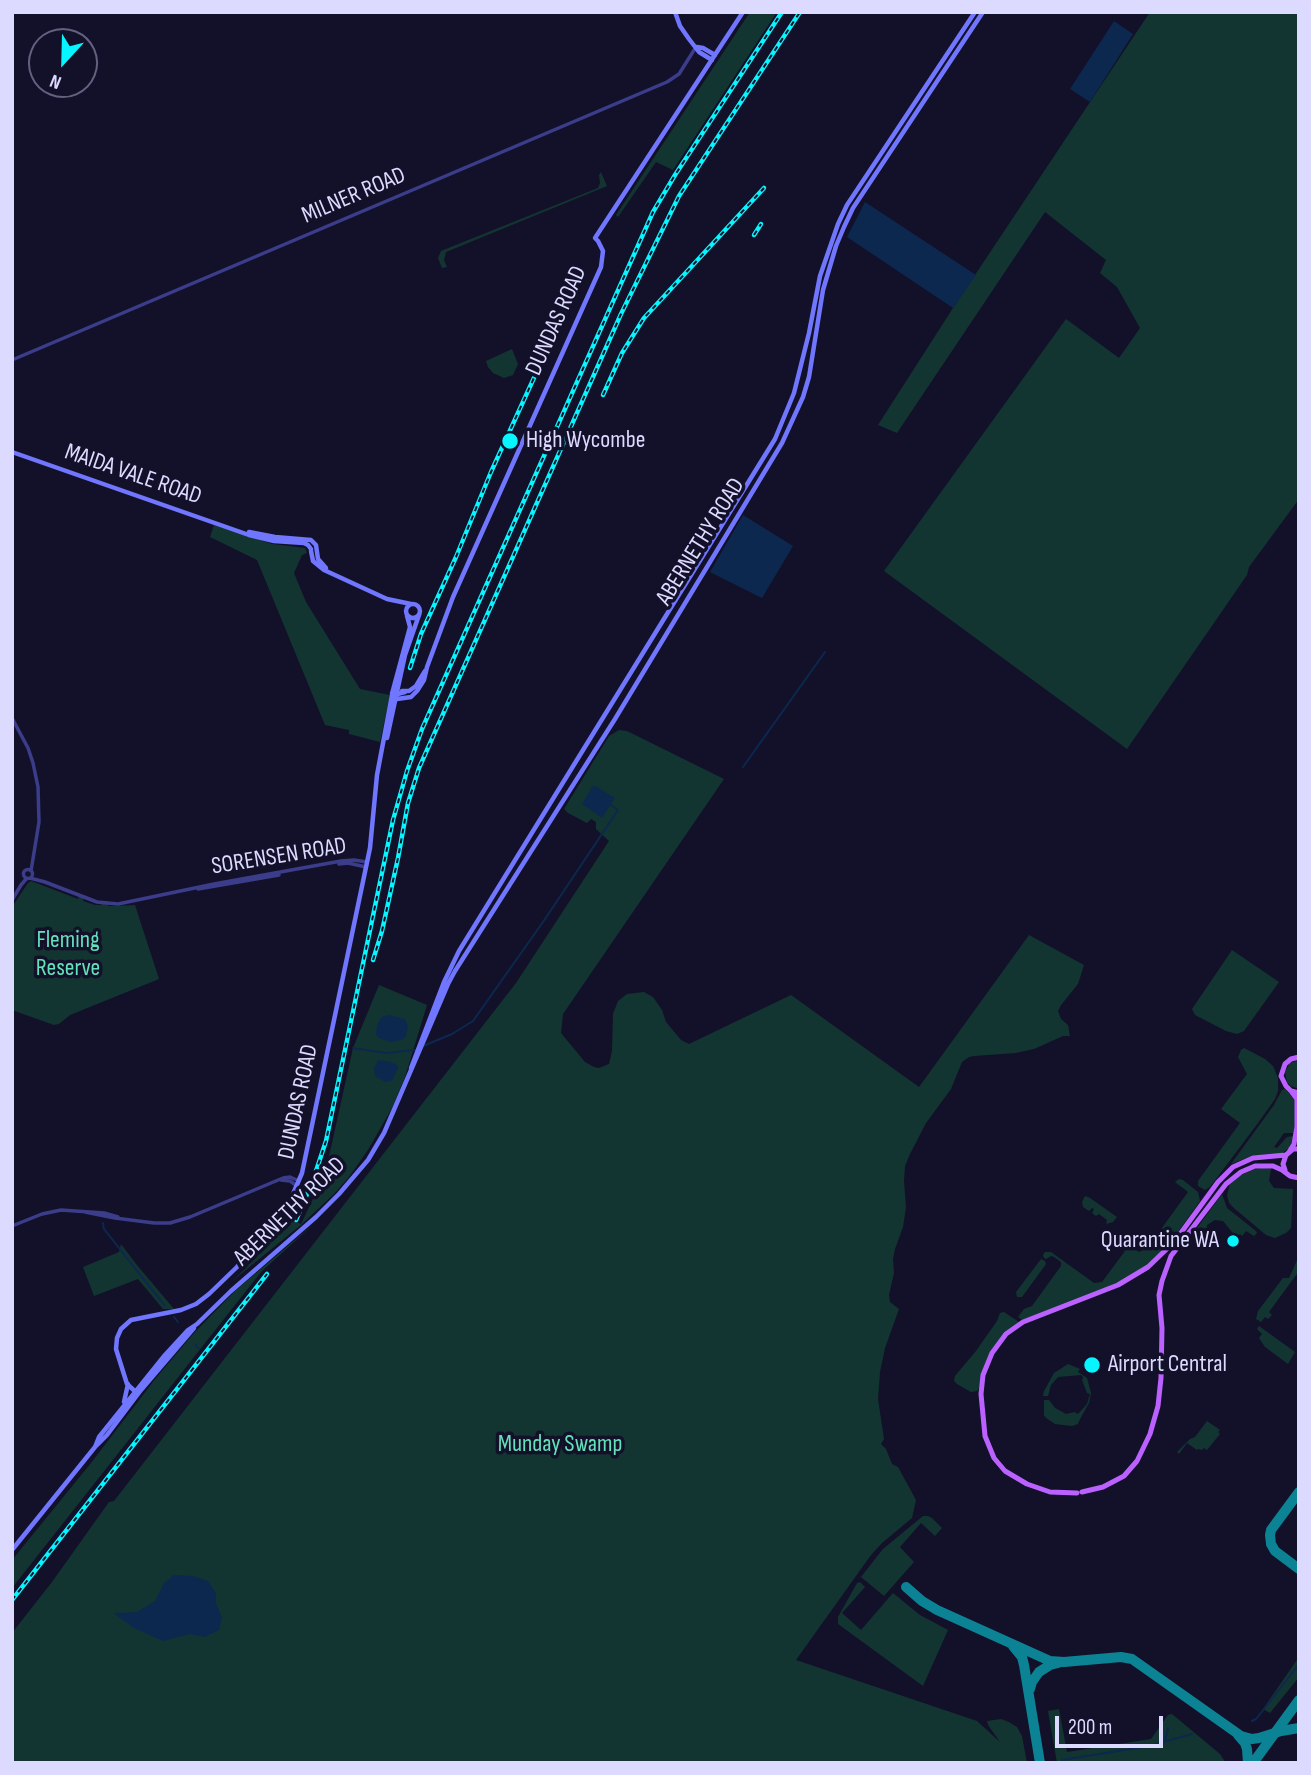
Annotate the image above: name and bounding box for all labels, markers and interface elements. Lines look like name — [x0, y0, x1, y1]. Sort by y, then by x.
north arrow — [28, 28, 98, 98]
text: N — [47, 69, 65, 94]
street label: MILNER ROAD — [298, 161, 410, 231]
street label: DUNDAS ROAD — [520, 262, 594, 380]
place label: High Wycombe — [526, 427, 645, 455]
marker: High Wycombe — [500, 431, 520, 451]
street label: MAIDA VALE ROAD — [61, 438, 205, 512]
street label: ABERNETHY ROAD — [650, 473, 752, 611]
street label: SORENSEN ROAD — [209, 832, 349, 882]
park label: Fleming Reserve — [36, 927, 100, 983]
street label: DUNDAS ROAD — [273, 1042, 325, 1162]
street label: ABERNETHY ROAD — [228, 1151, 352, 1273]
place label: Quarantine WA — [1101, 1227, 1219, 1255]
marker: Quarantine WA — [1225, 1233, 1241, 1249]
place label: Airport Central — [1108, 1351, 1227, 1379]
marker: Airport Central — [1082, 1355, 1102, 1375]
park label: Munday Swamp — [498, 1431, 622, 1459]
scale bar — [1059, 1702, 1168, 1746]
text: 200 m — [1068, 1715, 1112, 1740]

